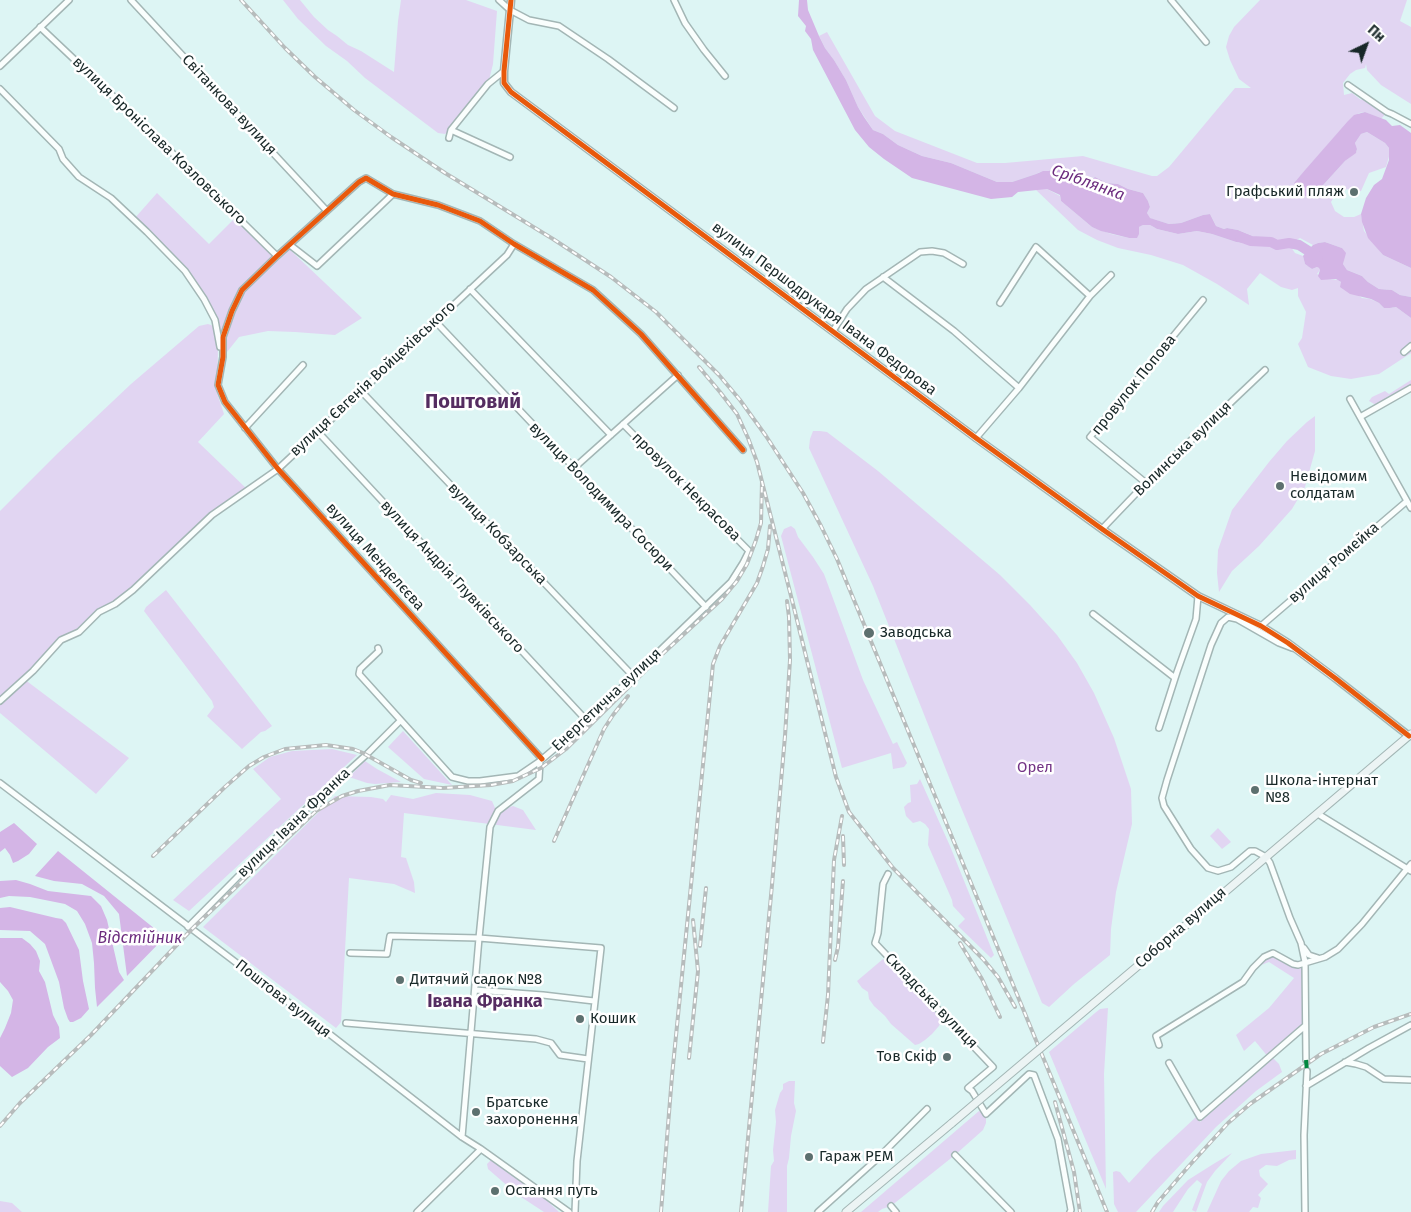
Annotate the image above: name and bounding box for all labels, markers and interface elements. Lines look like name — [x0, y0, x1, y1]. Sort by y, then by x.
north arrow — [1341, 20, 1391, 70]
text: Пн — [1364, 21, 1389, 46]
street label: Світанкова вулиця — [178, 51, 280, 159]
street label: вулиця Броніслава Козловського — [68, 53, 250, 229]
water label: Сріблянка — [1049, 161, 1127, 205]
place label: Графський пляж — [1226, 183, 1344, 201]
marker: Графський пляж — [1348, 186, 1360, 198]
street label: вулиця Першодрукаря Івана Федорова — [708, 219, 940, 399]
street label: вулиця Євгенія Войцехівського — [286, 297, 460, 461]
street label: провулок Попова — [1088, 331, 1180, 439]
district label: Поштовий — [425, 390, 521, 414]
street label: Волинська вулиця — [1130, 398, 1236, 500]
street label: вулиця Володимира Сосюри — [525, 419, 677, 575]
street label: провулок Некрасова — [628, 429, 744, 545]
place label: Невідомим солдатам — [1290, 468, 1367, 503]
street label: вулиця Кобзарська — [444, 479, 550, 589]
marker: Невідомим солдатам — [1274, 480, 1286, 492]
street label: вулиця Андрія Глувківського — [376, 497, 528, 657]
street label: вулиця Менделєєва — [322, 500, 428, 614]
street label: вулиця Ромейка — [1285, 519, 1383, 607]
place label: Заводська — [880, 624, 952, 642]
marker: Заводська — [862, 626, 876, 640]
street label: Енергетична вулиця — [549, 645, 665, 755]
park label: Орел — [1017, 759, 1053, 777]
street label: вулиця Івана Франка — [234, 764, 354, 882]
place label: Школа-інтернат №8 — [1265, 772, 1378, 807]
marker: Школа-інтернат №8 — [1249, 784, 1261, 796]
street label: Соборна вулиця — [1132, 884, 1230, 972]
water label: Відстійник — [97, 929, 183, 949]
street label: Складська вулиця — [881, 949, 981, 1053]
street label: Поштова вулиця — [232, 956, 334, 1042]
place label: Дитячий садок №8 — [410, 971, 542, 989]
marker: Дитячий садок №8 — [394, 974, 406, 986]
district label: Івана Франка — [427, 991, 543, 1013]
place label: Кошик — [590, 1010, 636, 1028]
marker: Кошик — [574, 1013, 586, 1025]
place label: Тов Скіф — [876, 1048, 937, 1066]
marker: Тов Скіф — [941, 1051, 953, 1063]
place label: Братське захоронення — [486, 1094, 578, 1129]
marker: Братське захоронення — [470, 1106, 482, 1118]
place label: Гараж РЕМ — [819, 1148, 893, 1166]
marker: Гараж РЕМ — [803, 1151, 815, 1163]
place label: Остання путь — [505, 1182, 598, 1200]
marker: Остання путь — [489, 1185, 501, 1197]

